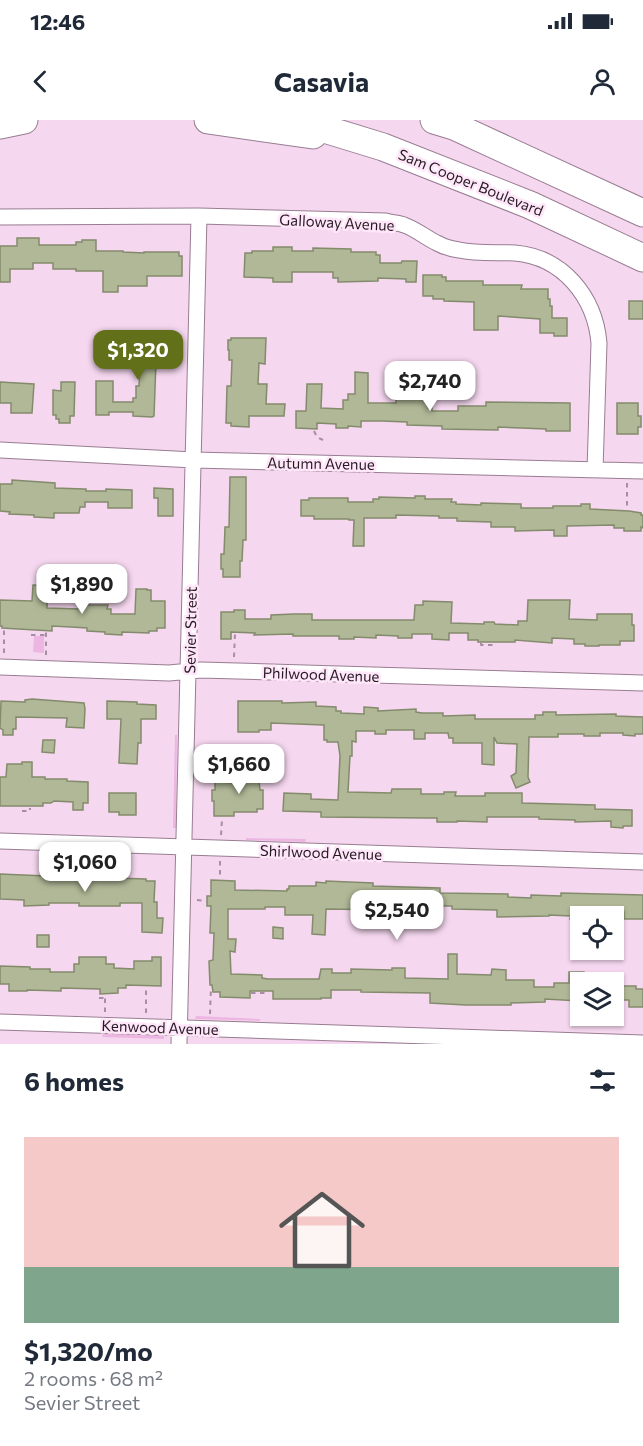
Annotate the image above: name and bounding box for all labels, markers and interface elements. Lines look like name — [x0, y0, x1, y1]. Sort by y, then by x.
text: 12:46 — [30, 8, 85, 35]
icon: back — [24, 65, 57, 98]
text: Casavia — [274, 65, 369, 98]
icon: person — [586, 65, 619, 98]
street label: Sam Cooper Boulevard — [396, 145, 546, 219]
street label: Galloway Avenue — [279, 210, 395, 234]
pin: $1,320 — [89, 330, 187, 381]
text: $1,320 — [107, 337, 169, 361]
pin: $2,740 — [381, 361, 479, 412]
text: $2,740 — [398, 368, 462, 392]
street label: Autumn Avenue — [267, 453, 375, 473]
pin: $1,890 — [33, 564, 131, 615]
text: $1,890 — [50, 571, 114, 595]
street label: Sevier Street — [180, 586, 200, 674]
street label: Philwood Avenue — [262, 663, 380, 685]
pin: $1,660 — [190, 744, 288, 795]
text: $1,660 — [207, 751, 271, 775]
street label: Shirlwood Avenue — [260, 841, 382, 863]
pin: $1,060 — [36, 842, 134, 893]
text: $1,060 — [53, 849, 117, 873]
pin: $2,540 — [348, 890, 446, 941]
text: $2,540 — [364, 897, 430, 921]
map controls — [570, 906, 624, 1026]
button: locate — [570, 906, 624, 960]
button: layers — [570, 972, 624, 1026]
street label: Kenwood Avenue — [101, 1016, 219, 1038]
icon: filters — [586, 1064, 619, 1097]
text: 6 homes — [24, 1065, 124, 1096]
icon: home — [268, 1176, 376, 1284]
text: $1,320/mo — [24, 1335, 153, 1366]
text: 2 rooms · 68 m² — [24, 1366, 163, 1390]
text: Sevier Street — [24, 1390, 140, 1414]

